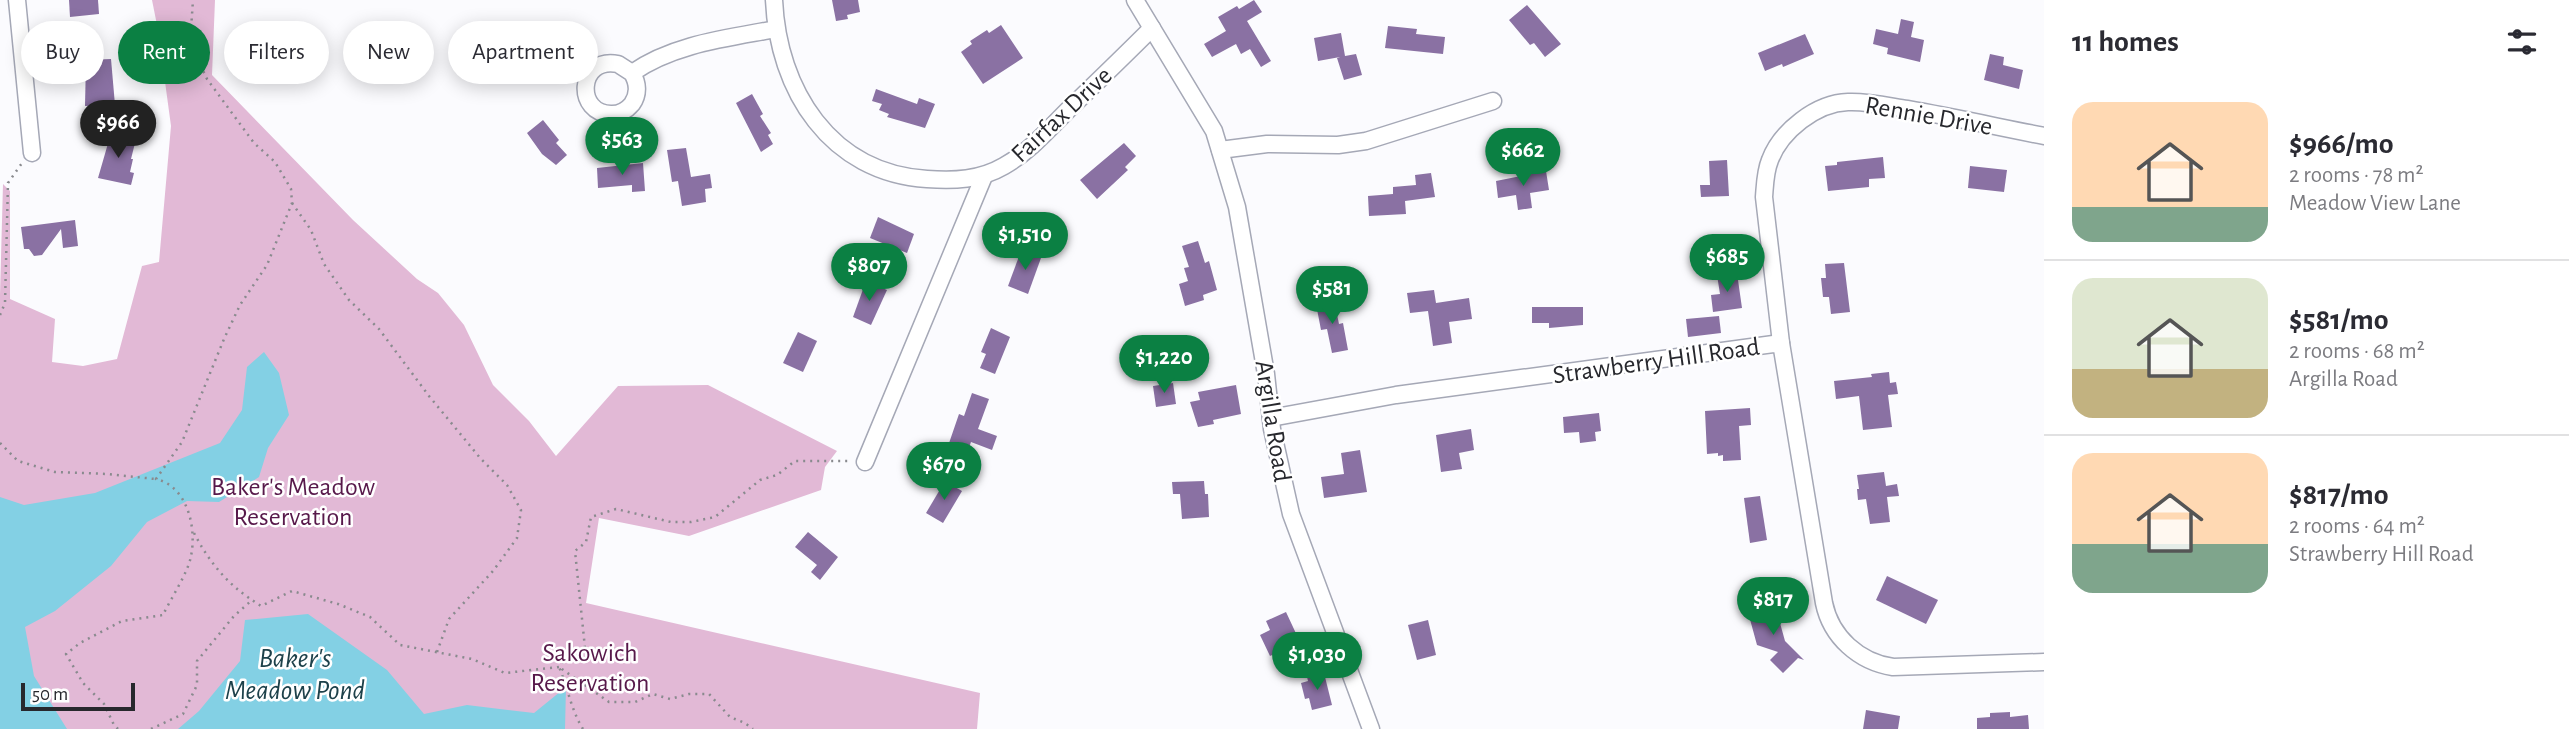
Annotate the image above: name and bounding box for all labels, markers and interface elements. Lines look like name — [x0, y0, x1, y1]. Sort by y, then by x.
chip: Buy — [21, 21, 104, 84]
chip: Rent — [118, 21, 210, 84]
chip: Filters — [224, 21, 329, 84]
chip: New — [343, 21, 434, 84]
chip: Apartment — [448, 21, 598, 84]
icon: filters — [2503, 23, 2541, 61]
text: 11 homes — [2072, 27, 2179, 57]
street label: Fairfax Drive — [1007, 62, 1117, 167]
street label: Rennie Drive — [1863, 92, 1994, 140]
pin: $966 — [77, 100, 159, 160]
text: $966 — [96, 111, 140, 134]
pin: $563 — [581, 118, 663, 177]
text: $563 — [601, 128, 643, 151]
pin: $662 — [1482, 128, 1564, 188]
text: $966/mo — [2289, 129, 2394, 159]
icon: home — [2128, 130, 2212, 214]
text: $662 — [1501, 139, 1545, 162]
text: 2 rooms · 78 m² — [2289, 164, 2424, 187]
text: Meadow View Lane — [2289, 192, 2461, 215]
pin: $1,510 — [968, 212, 1082, 272]
text: $1,510 — [998, 223, 1052, 246]
pin: $685 — [1686, 234, 1768, 294]
pin: $807 — [828, 244, 910, 303]
text: $685 — [1706, 245, 1748, 268]
text: $807 — [847, 254, 891, 277]
pin: $581 — [1291, 266, 1373, 326]
text: $581 — [1312, 277, 1352, 300]
text: $581/mo — [2289, 305, 2389, 335]
icon: home — [2128, 306, 2212, 390]
street label: Strawberry Hill Road — [1551, 334, 1761, 388]
pin: $1,220 — [1107, 336, 1221, 395]
text: 2 rooms · 68 m² — [2289, 340, 2425, 363]
text: $1,220 — [1135, 346, 1193, 369]
street label: Argilla Road — [1251, 358, 1295, 484]
text: Argilla Road — [2289, 368, 2398, 391]
pin: $670 — [903, 442, 985, 502]
text: $670 — [922, 453, 966, 476]
park label: Baker's Meadow Reservation — [211, 474, 375, 530]
text: $817/mo — [2289, 480, 2389, 510]
icon: home — [2128, 481, 2212, 565]
text: 2 rooms · 64 m² — [2289, 515, 2425, 538]
text: Strawberry Hill Road — [2289, 543, 2474, 566]
pin: $817 — [1732, 578, 1814, 637]
text: $817 — [1753, 588, 1793, 611]
pin: $1,030 — [1260, 632, 1374, 692]
park label: Sakowich Reservation — [531, 640, 649, 696]
text: $1,030 — [1288, 643, 1346, 666]
water label: Baker's Meadow Pond — [225, 645, 365, 705]
scale bar — [21, 680, 135, 712]
text: 50 m — [32, 685, 68, 704]

